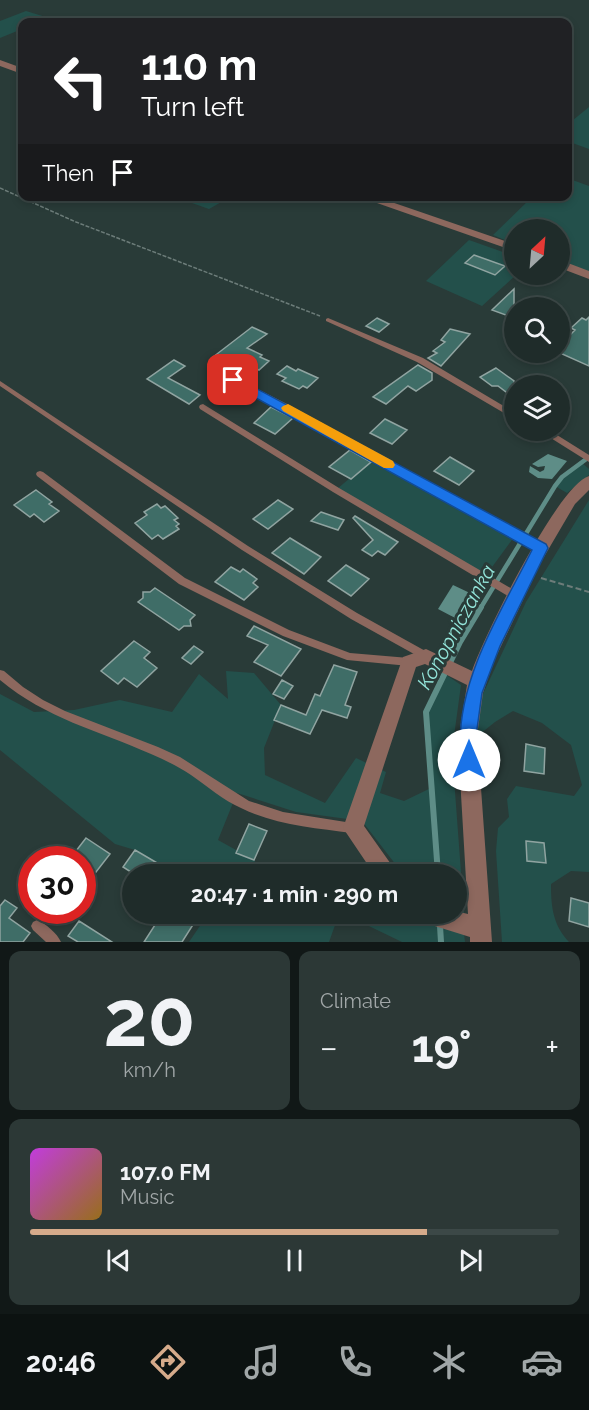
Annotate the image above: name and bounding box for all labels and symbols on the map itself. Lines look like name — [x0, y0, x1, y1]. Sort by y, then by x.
north arrow — [504, 219, 570, 285]
pin — [207, 354, 258, 405]
water label: Konopniczanka — [412, 561, 500, 693]
position arrow — [437, 728, 501, 792]
speed limit sign: 30 — [18, 846, 96, 924]

